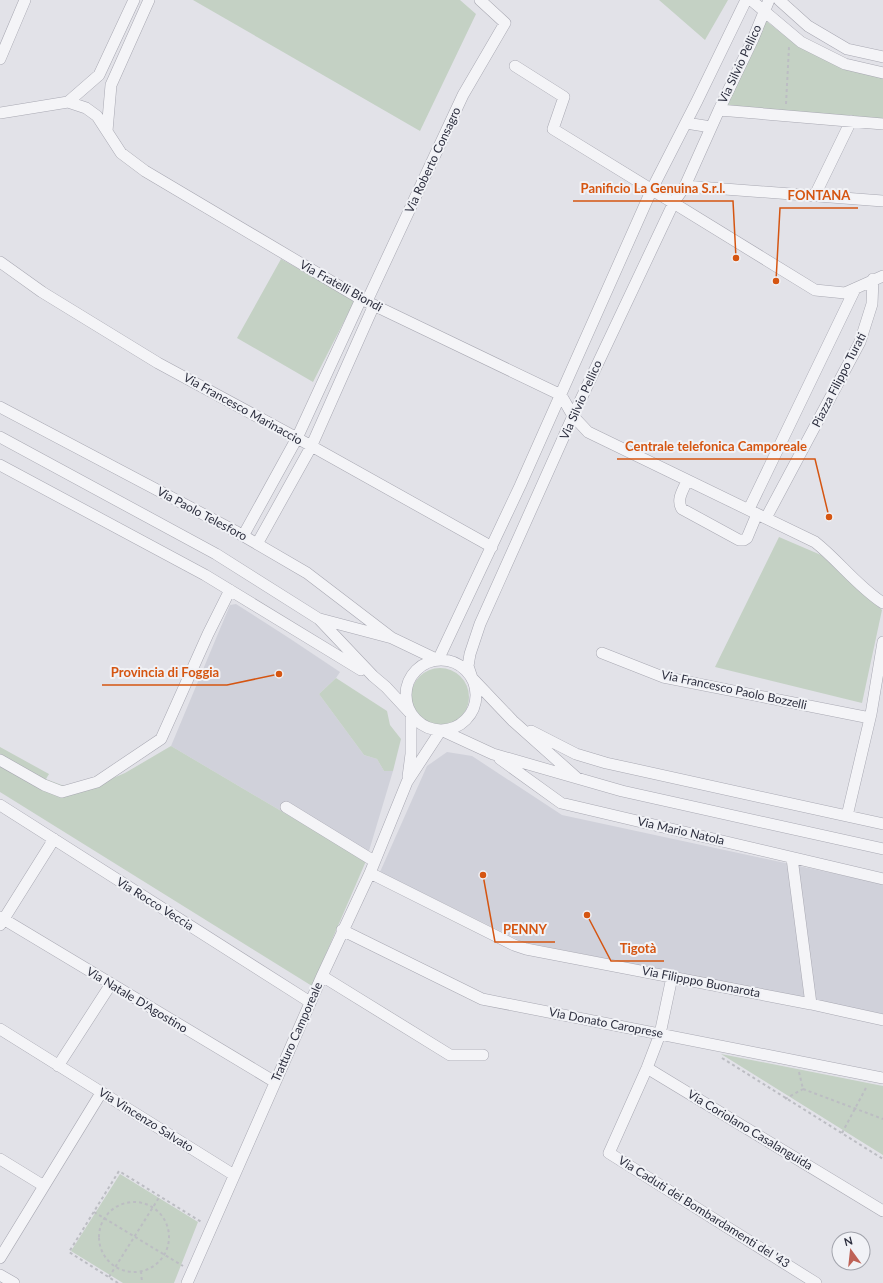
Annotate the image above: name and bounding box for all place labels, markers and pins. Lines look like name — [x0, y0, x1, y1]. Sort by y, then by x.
callout: Panificio La Genuina S.r.l. — [573, 176, 733, 201]
callout: FONTANA — [780, 183, 858, 208]
callout: Centrale telefonica Camporeale — [617, 434, 815, 459]
callout: Provincia di Foggia — [102, 660, 227, 685]
callout: PENNY — [495, 917, 555, 942]
callout: Tigotà — [611, 936, 664, 961]

